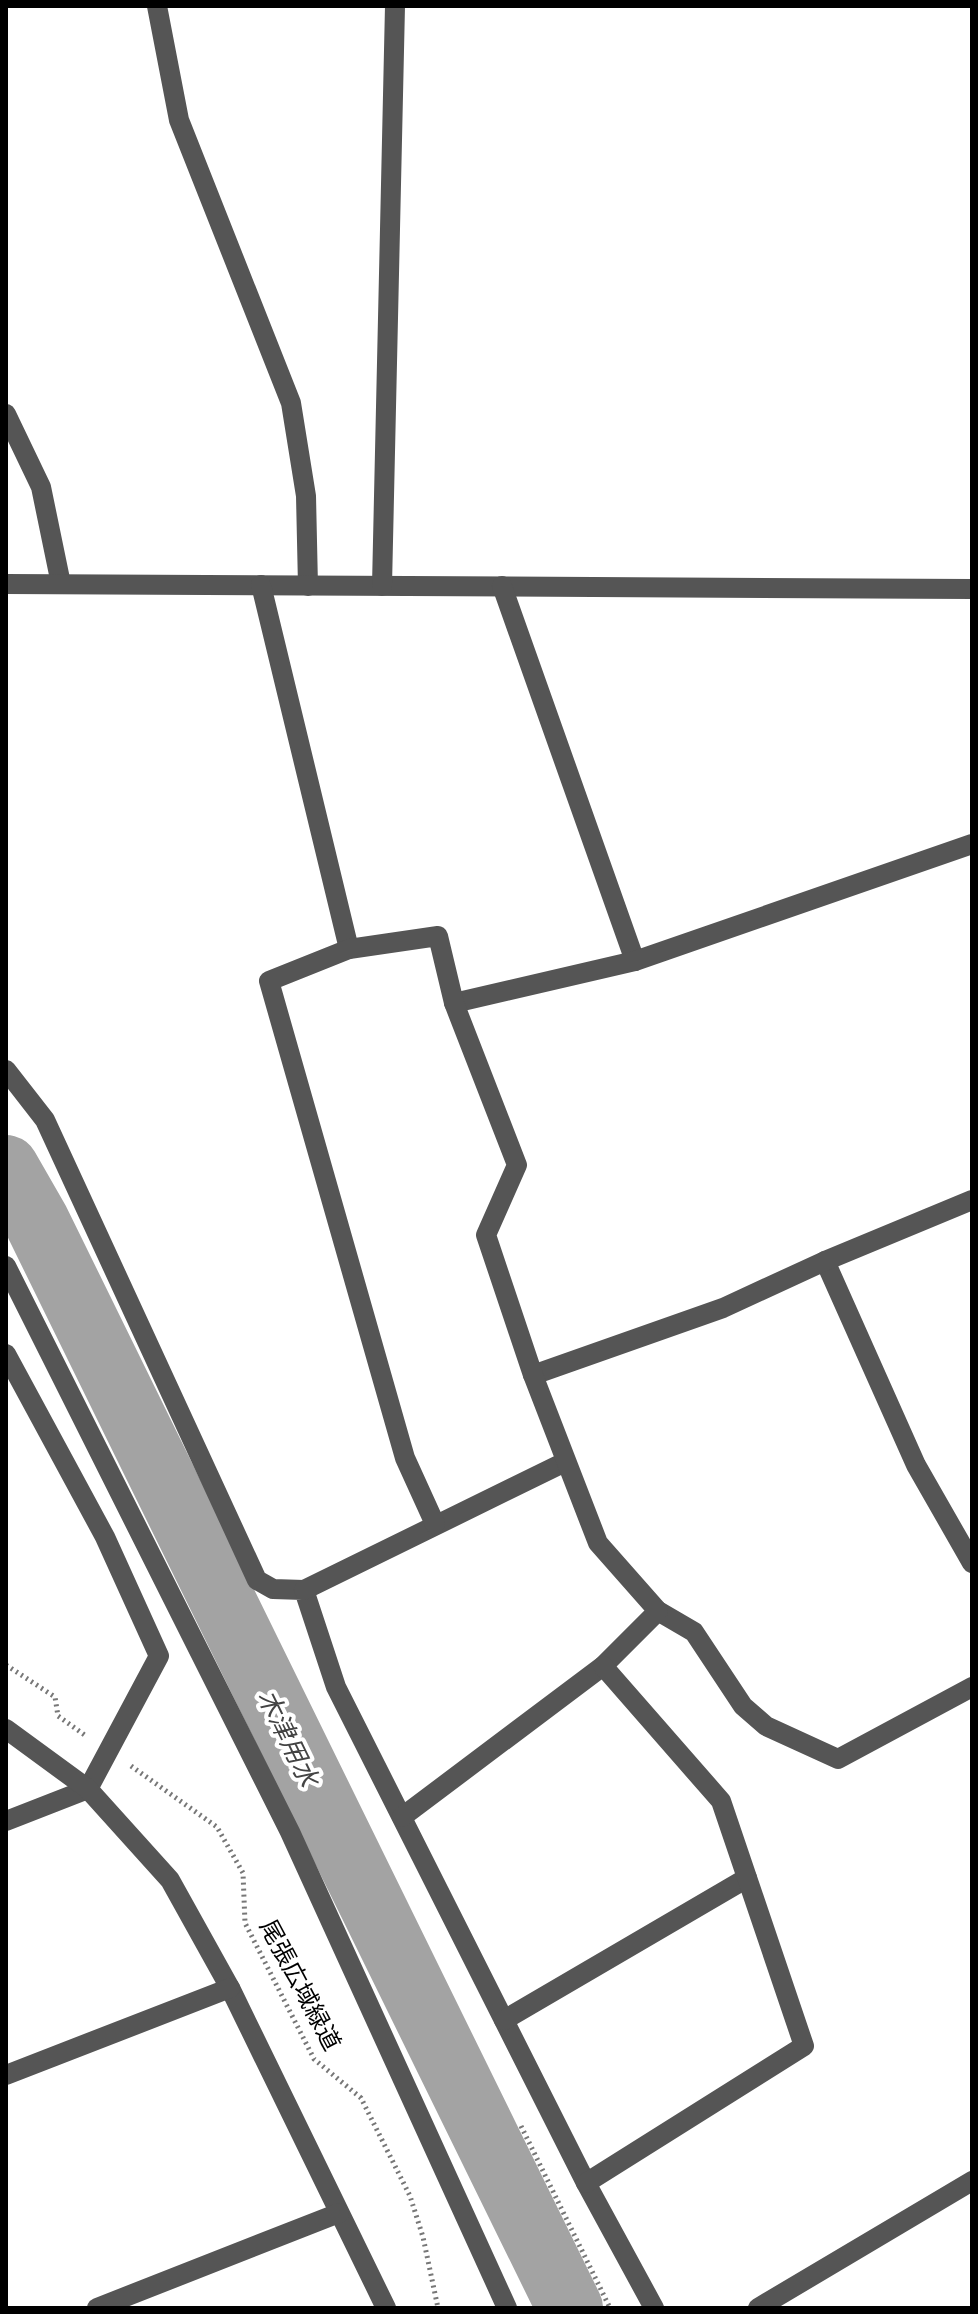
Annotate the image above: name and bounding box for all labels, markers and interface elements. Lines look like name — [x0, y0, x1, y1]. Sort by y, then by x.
water label: 木津用水 — [251, 1685, 326, 1794]
street label: 尾張広域緑道 — [253, 1915, 346, 2056]

